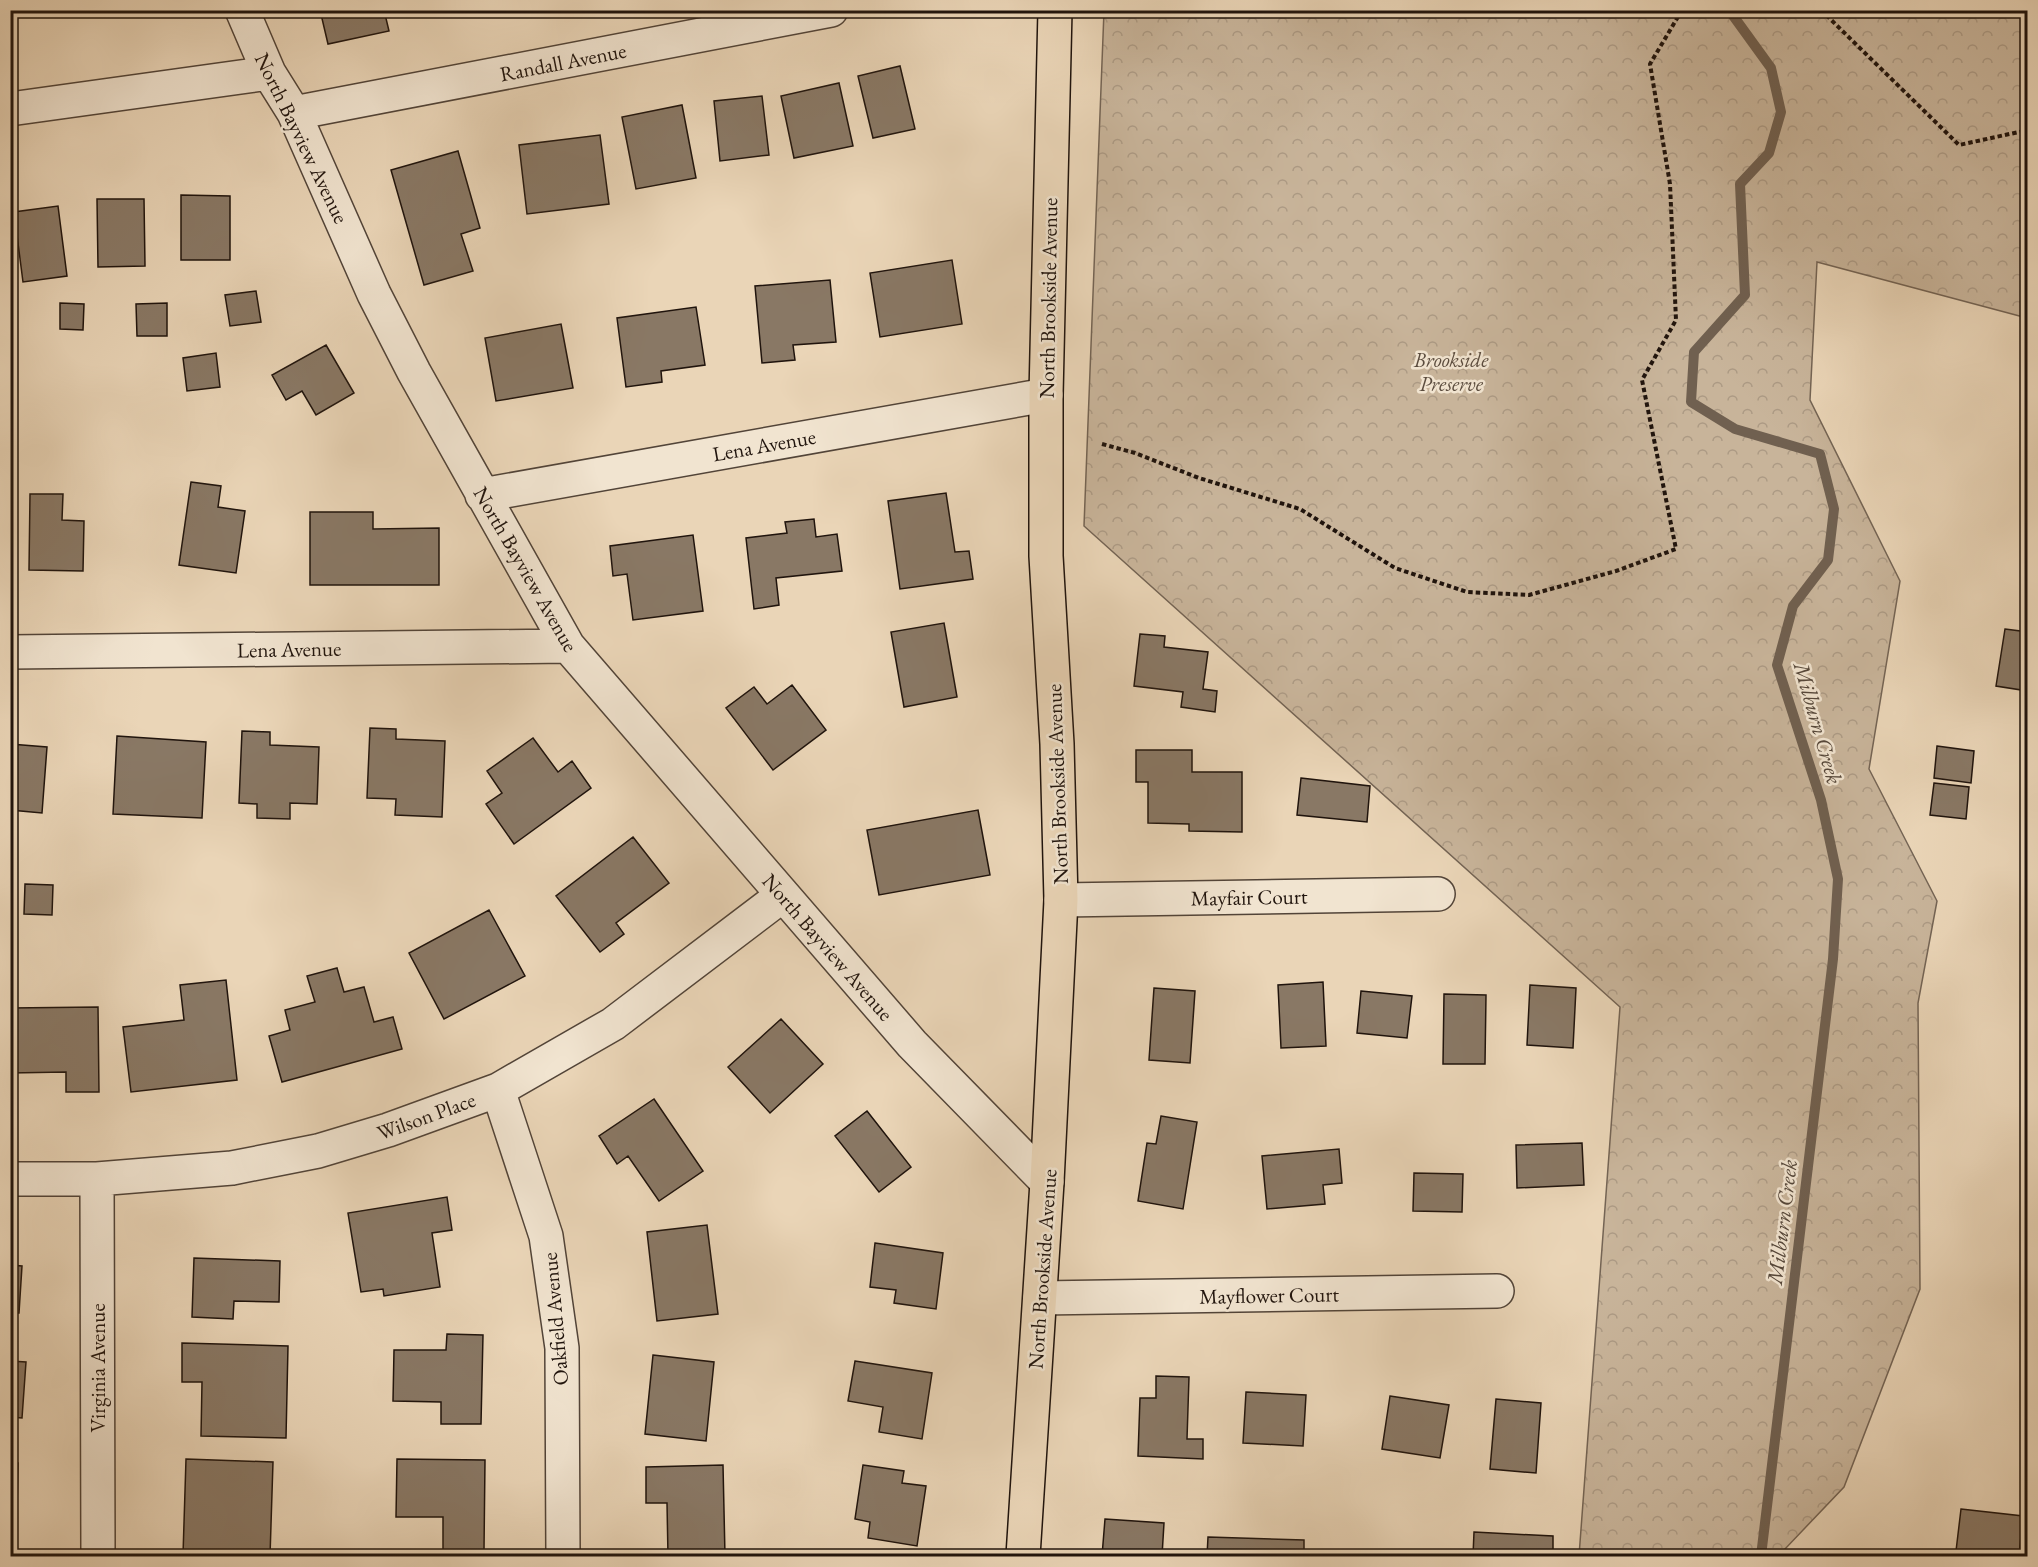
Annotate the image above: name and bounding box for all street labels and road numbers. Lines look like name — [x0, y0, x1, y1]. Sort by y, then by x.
street label: Randall Avenue — [498, 37, 628, 87]
street label: North Bayview Avenue — [249, 48, 355, 228]
street label: North Brookside Avenue — [1033, 198, 1063, 398]
street label: Lena Avenue — [710, 423, 818, 467]
street label: North Bayview Avenue — [468, 481, 584, 657]
street label: Lena Avenue — [237, 635, 341, 663]
street label: North Brookside Avenue — [1040, 683, 1074, 885]
street label: North Bayview Avenue — [757, 868, 899, 1026]
street label: Mayfair Court — [1190, 882, 1308, 912]
street label: Wilson Place — [373, 1086, 479, 1146]
street label: North Brookside Avenue — [1022, 1168, 1062, 1370]
street label: Oakfield Avenue — [536, 1251, 574, 1387]
street label: Mayflower Court — [1199, 1280, 1340, 1310]
street label: Virginia Avenue — [84, 1303, 111, 1433]

